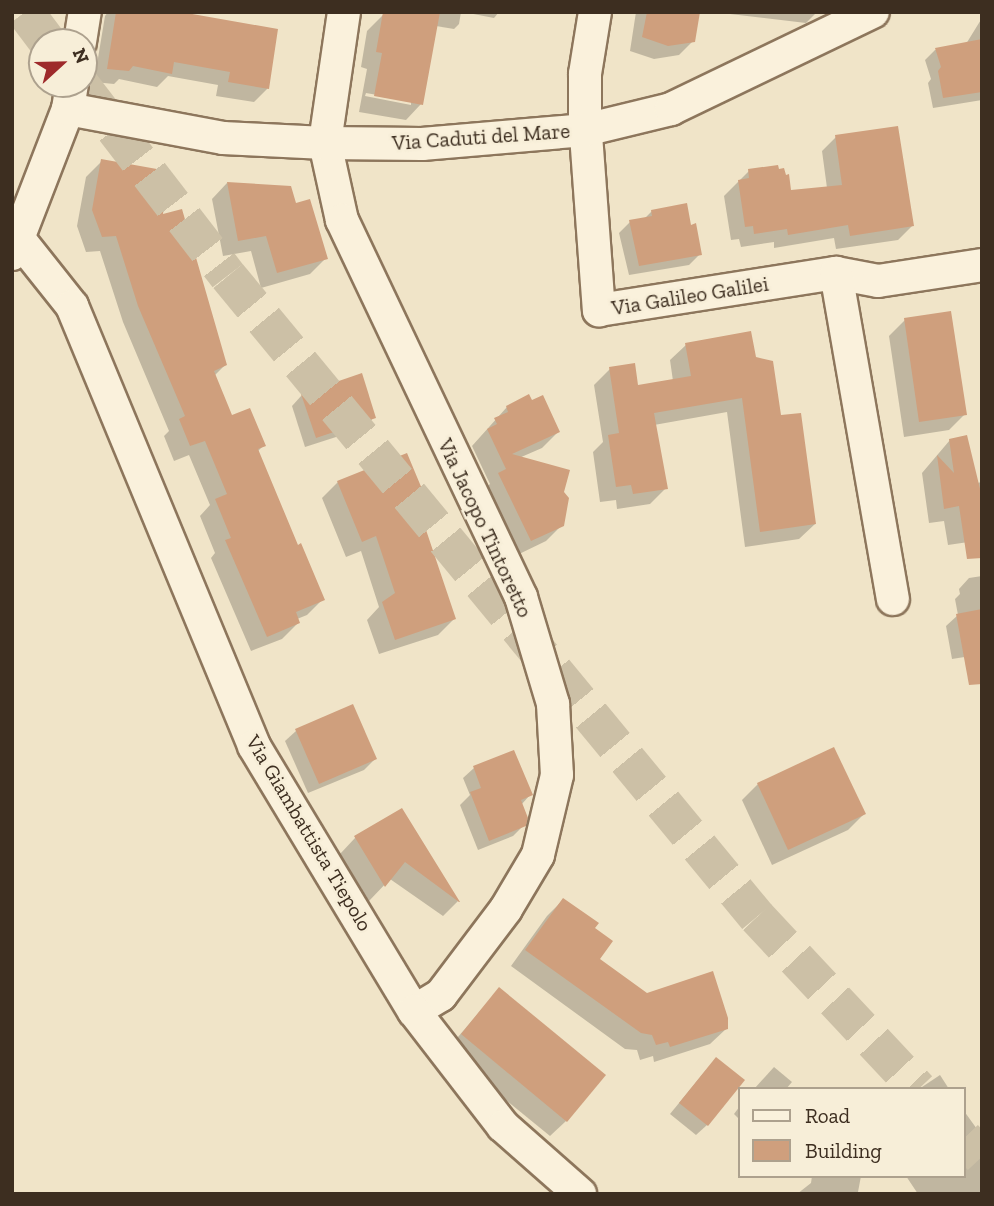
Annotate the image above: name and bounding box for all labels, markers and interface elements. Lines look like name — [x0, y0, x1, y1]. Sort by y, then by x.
north arrow — [28, 28, 98, 98]
text: N — [68, 45, 94, 67]
street label: Via Caduti del Mare — [391, 118, 571, 156]
street label: Via Galileo Galilei — [610, 271, 770, 321]
street label: Via Jacopo Tintoretto — [432, 434, 538, 622]
street label: Via Giambattista Tiepolo — [240, 730, 378, 936]
legend — [738, 1087, 966, 1178]
text: Road — [805, 1103, 850, 1128]
text: Building — [805, 1138, 882, 1163]

